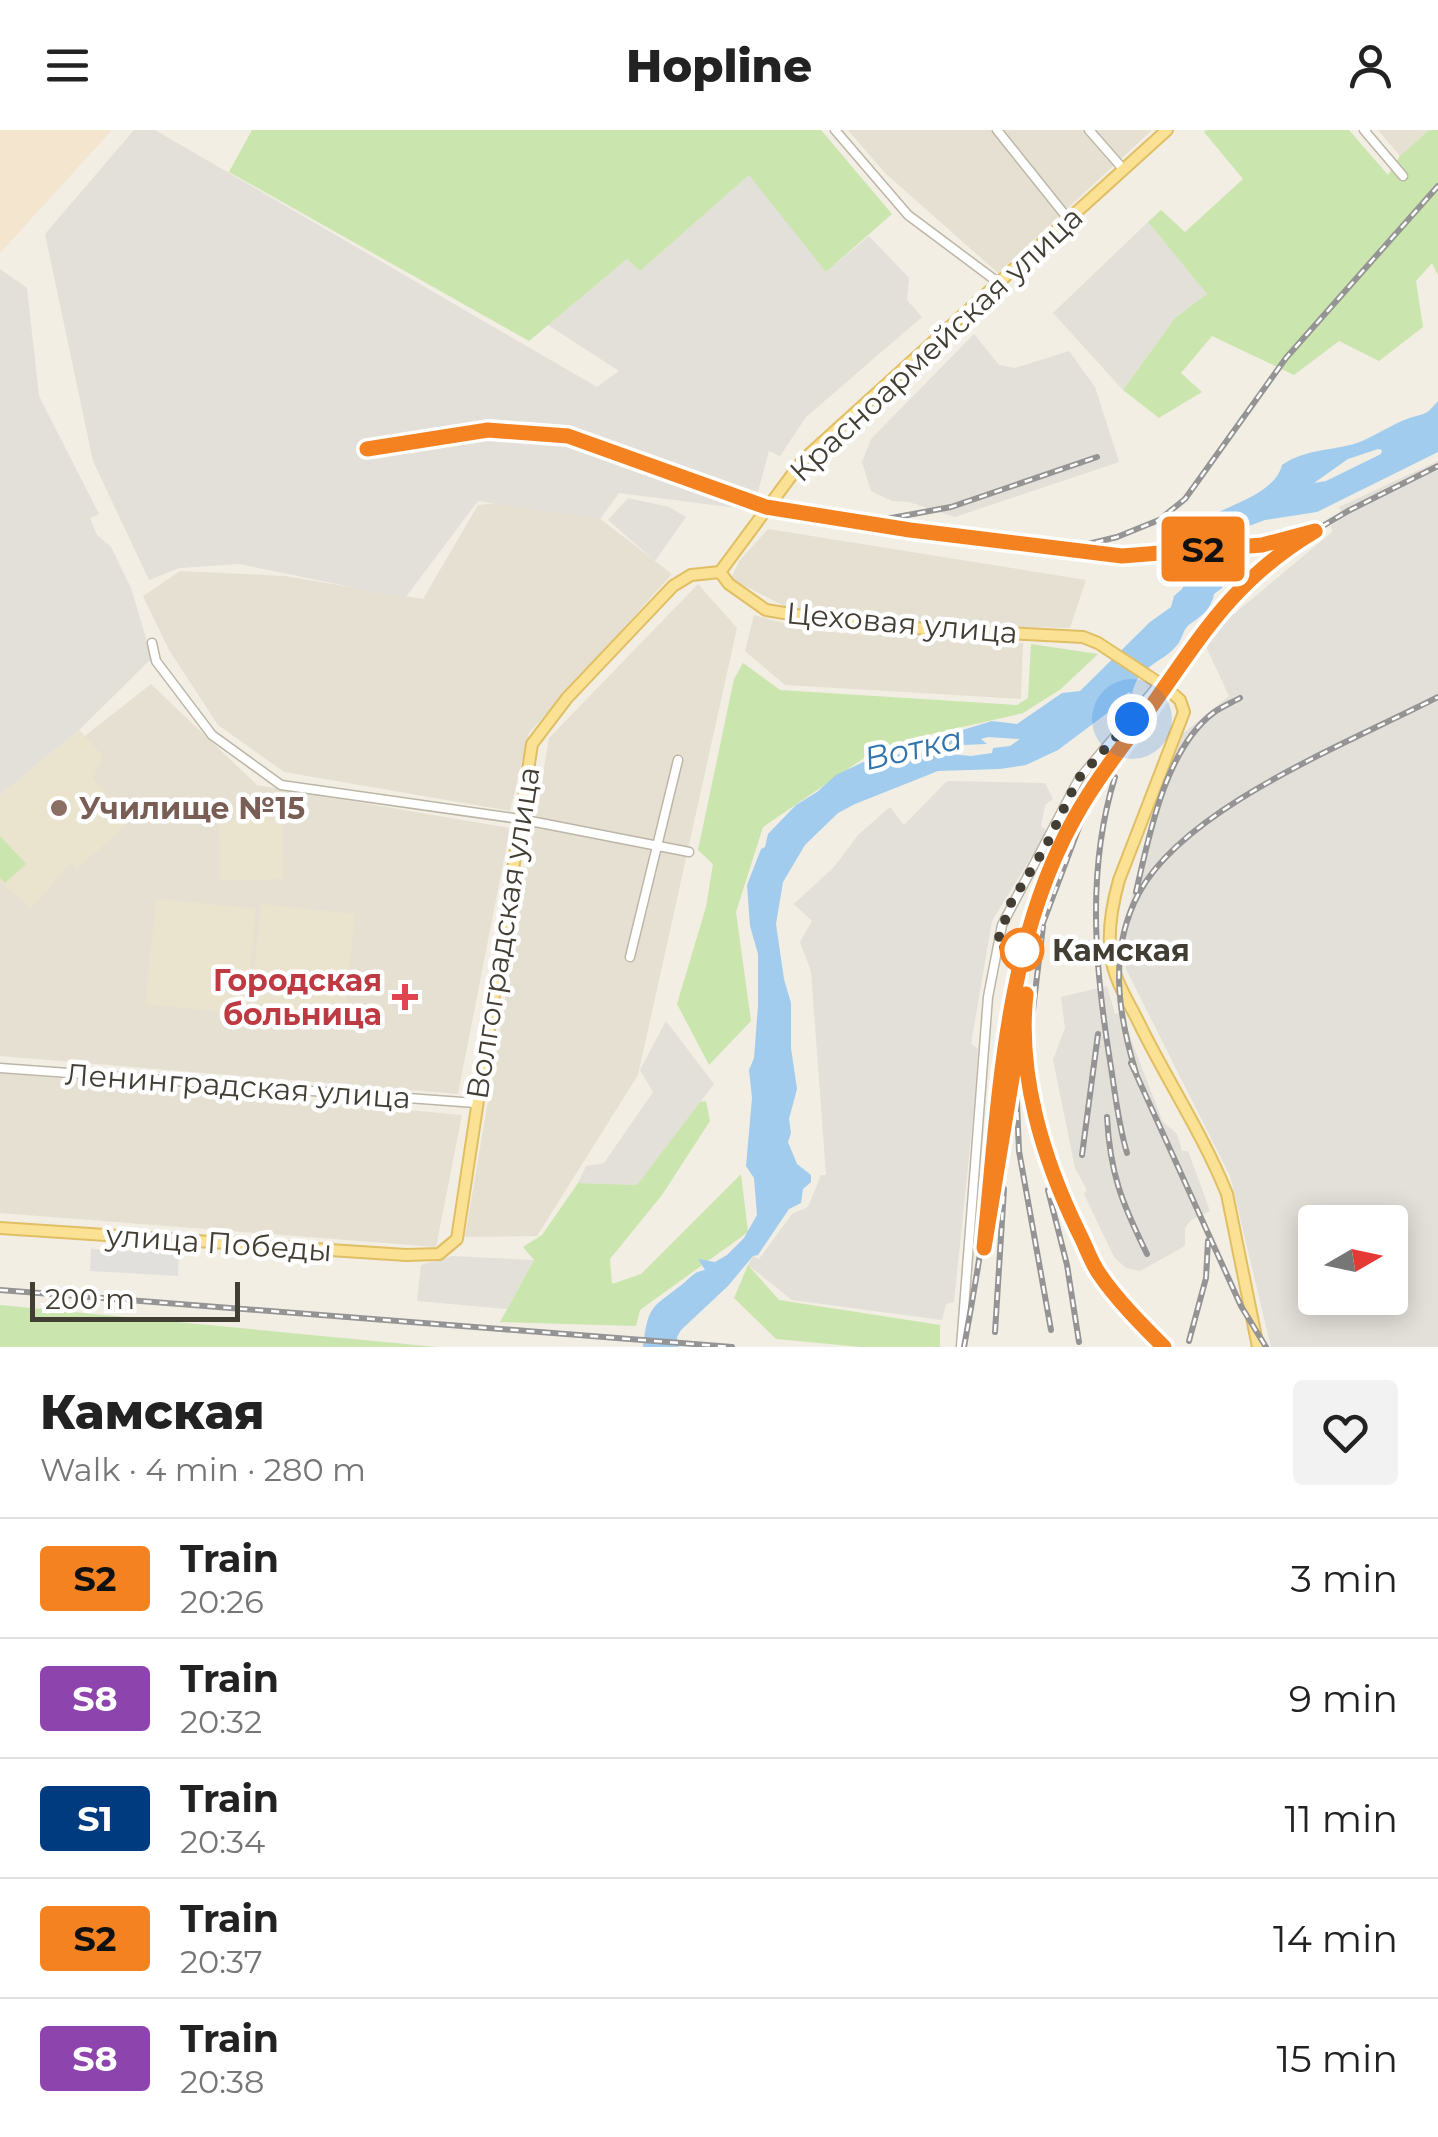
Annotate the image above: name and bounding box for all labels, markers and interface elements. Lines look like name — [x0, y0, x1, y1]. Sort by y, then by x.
icon: menu — [40, 38, 95, 93]
text: Hopline — [626, 38, 812, 93]
icon: person — [1343, 38, 1398, 93]
street label: Красноармейская улица — [782, 198, 1090, 490]
line badge: S2 — [1158, 516, 1248, 582]
text: S2 — [1182, 528, 1224, 571]
street label: Цеховая улица — [785, 594, 1019, 652]
your location — [1107, 694, 1157, 744]
water label: Вотка — [860, 718, 966, 778]
street label: Волгоградская улица — [458, 764, 548, 1102]
place label: Училище №15 — [79, 790, 305, 827]
marker: Училище №15 — [48, 797, 70, 819]
marker: Камская — [1001, 929, 1043, 971]
place label: Камская — [1052, 932, 1190, 969]
place label: Городская больница — [213, 962, 382, 1033]
marker: Городская больница — [392, 984, 418, 1010]
street label: Ленинградская улица — [64, 1055, 412, 1117]
north arrow — [1298, 1205, 1408, 1315]
map controls — [1298, 1205, 1408, 1315]
street label: улица Победы — [104, 1217, 333, 1269]
scale bar — [30, 1277, 240, 1322]
text: 200 m — [45, 1282, 135, 1316]
button: heart — [1293, 1380, 1398, 1485]
text: Камская — [40, 1383, 265, 1441]
text: Walk · 4 min · 280 m — [40, 1450, 366, 1489]
text: Train — [180, 1535, 279, 1582]
text: 3 min — [1290, 1555, 1398, 1602]
text: S2 — [74, 1557, 116, 1600]
text: 20:26 — [180, 1582, 264, 1621]
text: Train — [180, 1655, 279, 1702]
text: 9 min — [1289, 1675, 1398, 1722]
text: S8 — [72, 1677, 118, 1720]
text: 20:32 — [180, 1702, 262, 1741]
text: Train — [180, 1775, 279, 1822]
text: 11 min — [1284, 1795, 1398, 1842]
text: S1 — [77, 1797, 113, 1840]
text: 20:34 — [180, 1822, 265, 1861]
text: Train — [180, 1895, 279, 1942]
text: 14 min — [1273, 1915, 1398, 1962]
text: S2 — [74, 1917, 116, 1960]
text: 20:37 — [180, 1942, 263, 1981]
text: Train — [180, 2015, 279, 2062]
text: 15 min — [1277, 2035, 1398, 2082]
text: S8 — [72, 2037, 118, 2080]
text: 20:38 — [180, 2062, 265, 2101]

